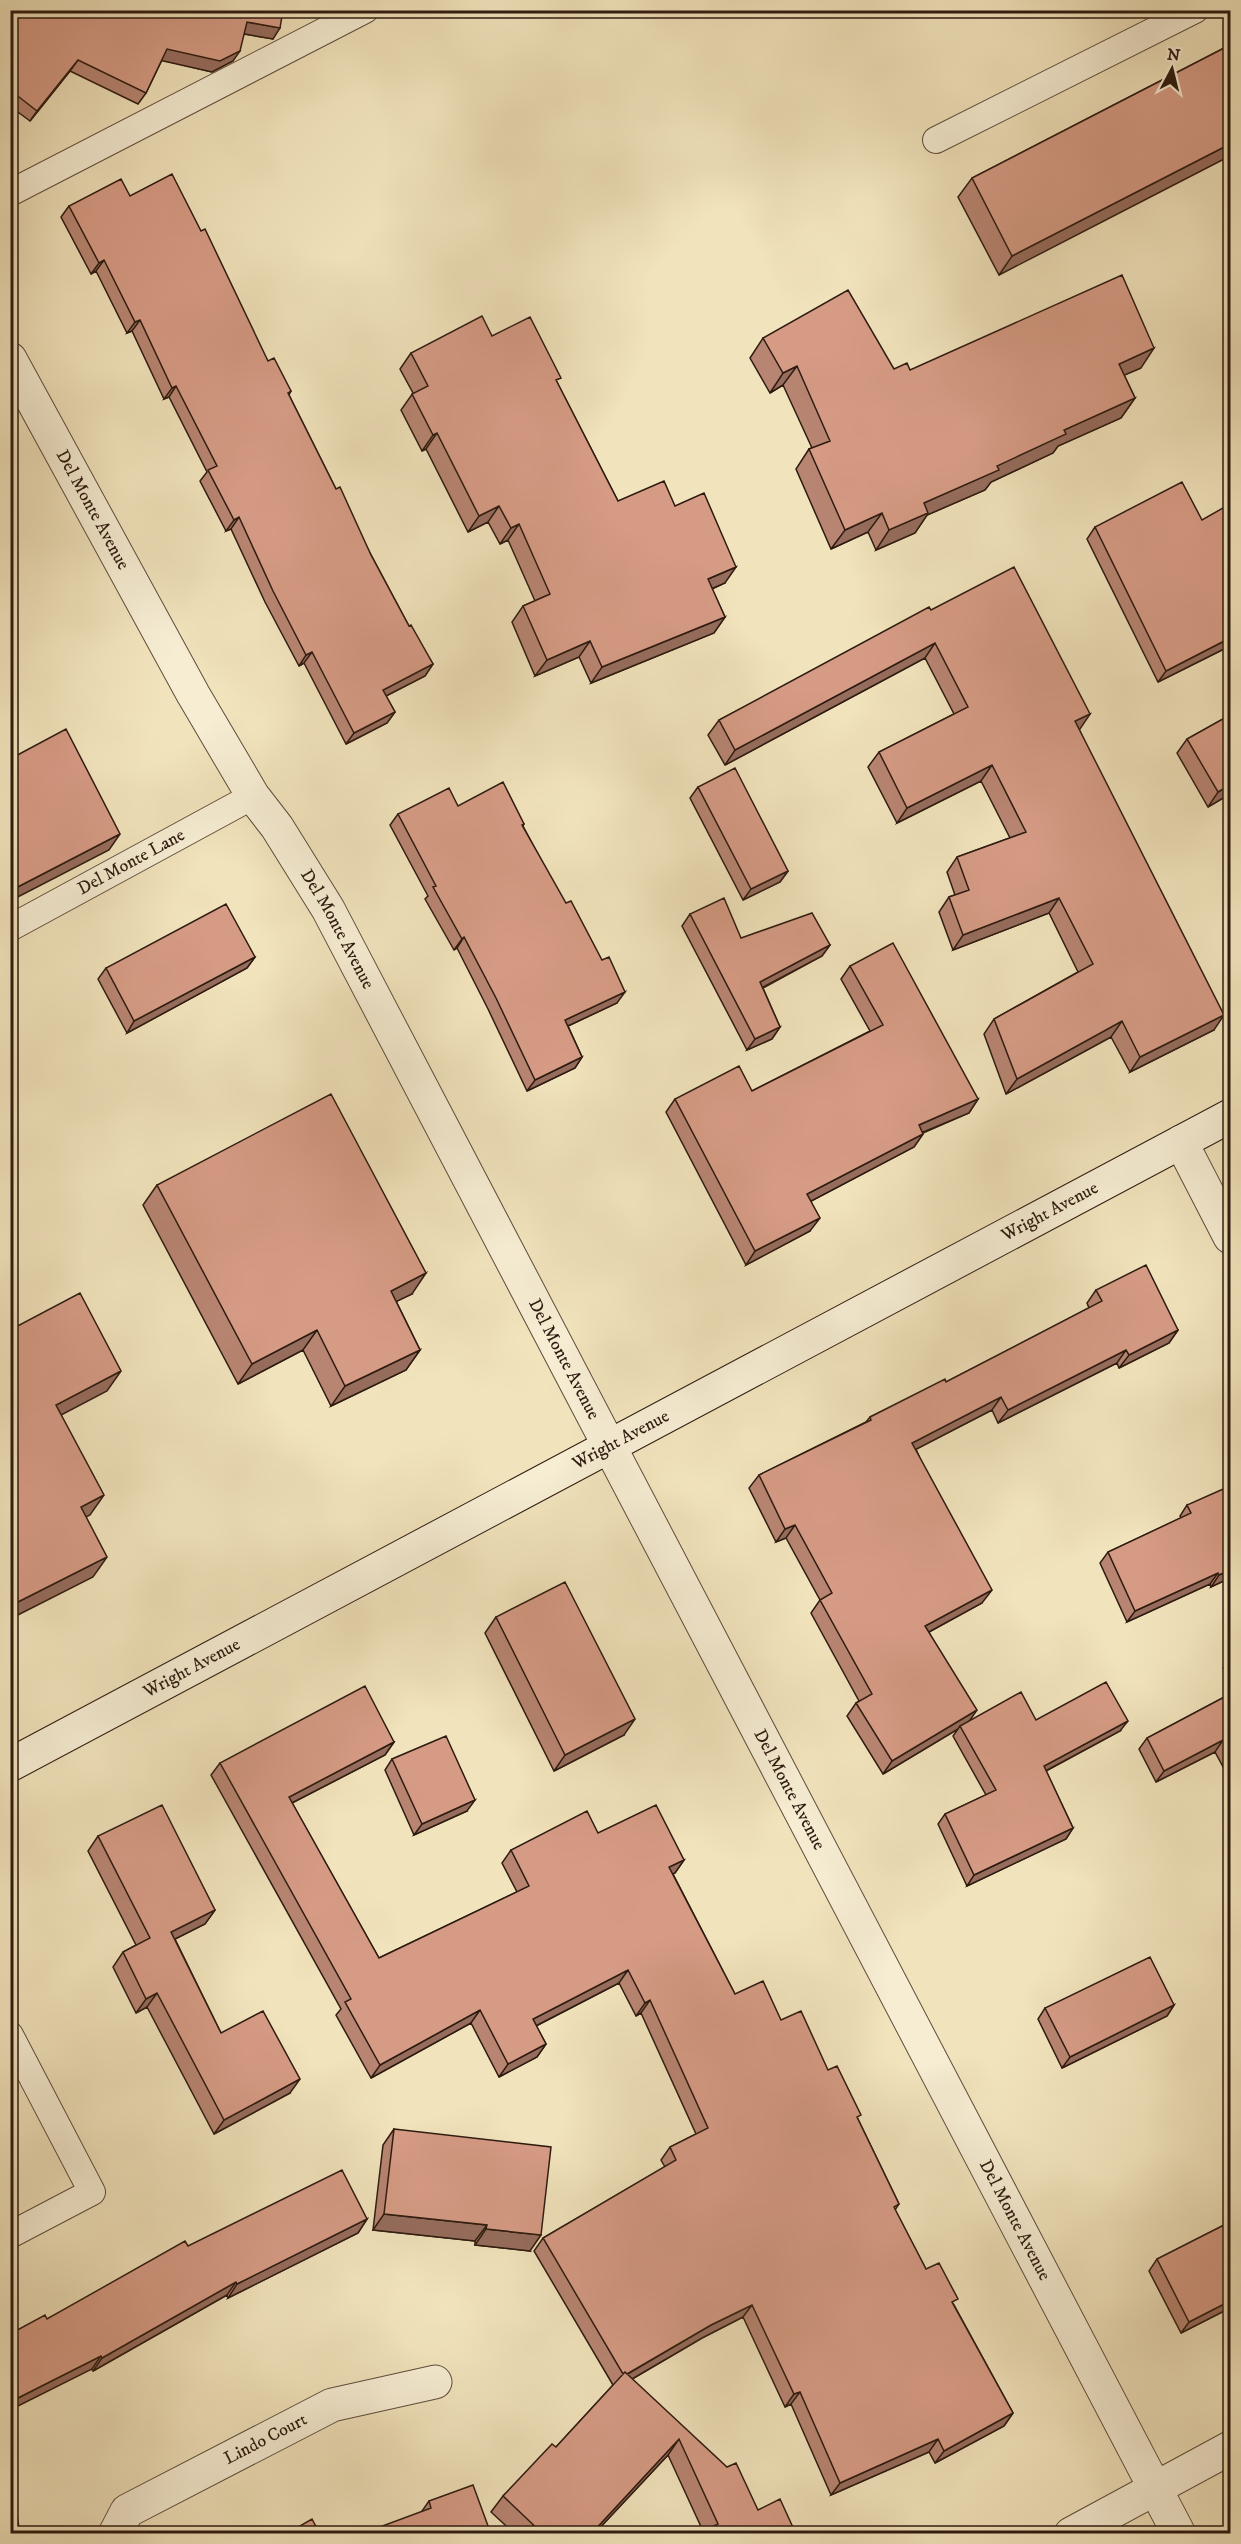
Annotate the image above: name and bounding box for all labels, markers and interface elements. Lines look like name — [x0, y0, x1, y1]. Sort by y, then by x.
north arrow — [1142, 39, 1202, 99]
text: N — [1166, 44, 1181, 66]
street label: Del Monte Avenue — [51, 446, 134, 574]
street label: Del Monte Lane — [74, 824, 189, 900]
street label: Del Monte Avenue — [295, 865, 379, 993]
street label: Wright Avenue — [997, 1177, 1102, 1247]
street label: Del Monte Avenue — [523, 1295, 604, 1423]
street label: Wright Avenue — [568, 1405, 673, 1475]
street label: Wright Avenue — [139, 1634, 244, 1703]
street label: Del Monte Avenue — [749, 1725, 830, 1854]
street label: Del Monte Avenue — [974, 2156, 1055, 2284]
street label: Lindo Court — [220, 2409, 311, 2470]

